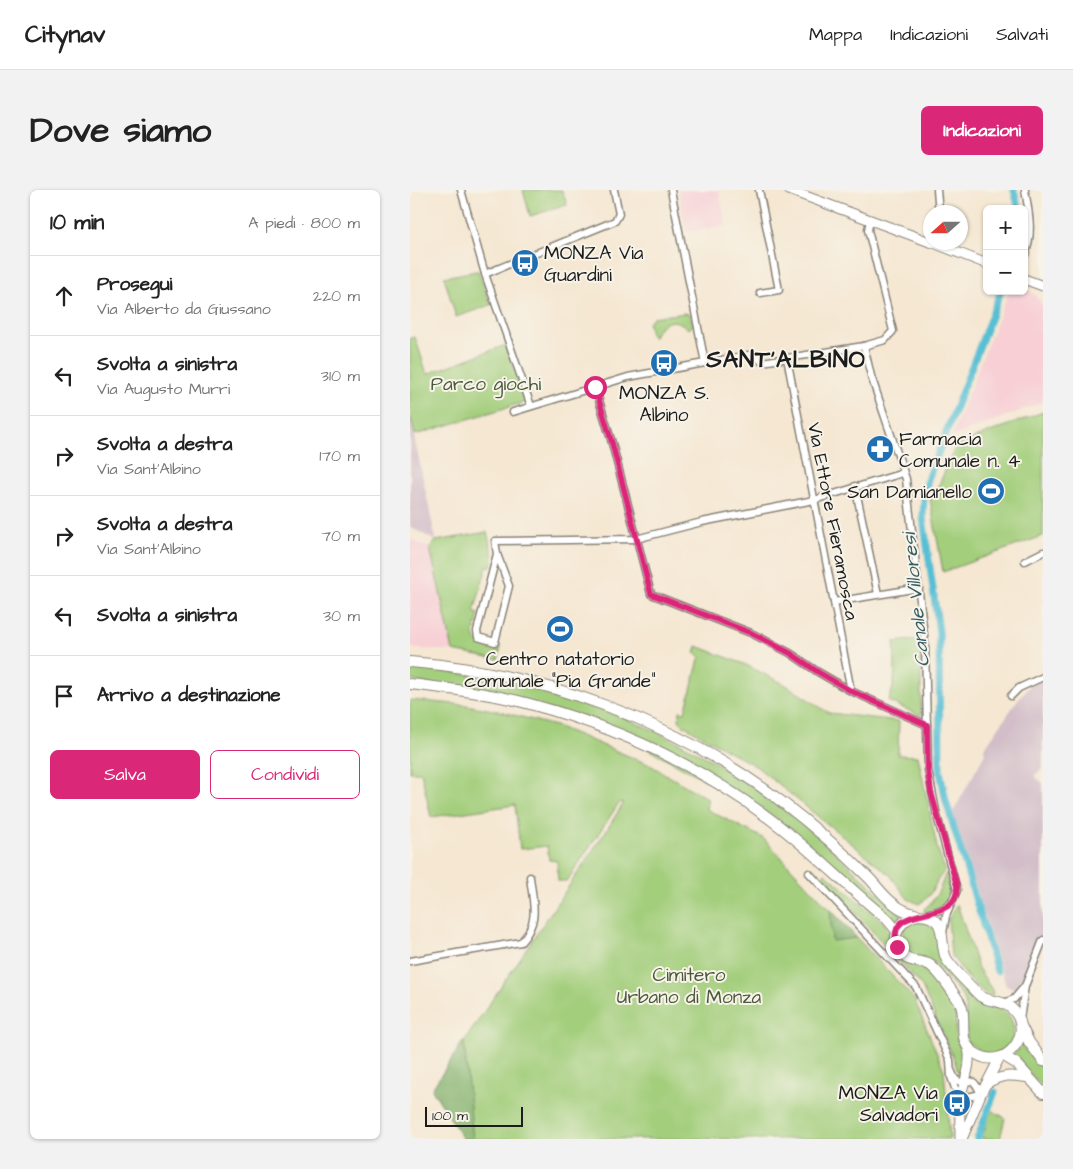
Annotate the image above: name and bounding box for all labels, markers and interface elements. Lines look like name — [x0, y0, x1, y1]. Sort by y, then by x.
text: Citynav — [25, 18, 105, 52]
text: Mappa — [809, 22, 862, 47]
text: Indicazioni — [890, 22, 968, 47]
text: Salvati — [996, 22, 1048, 47]
text: Dove siamo — [30, 106, 211, 155]
button: Indicazioni — [921, 106, 1043, 155]
north arrow — [923, 205, 968, 250]
map controls — [983, 205, 1028, 295]
button: + — [983, 205, 1028, 250]
text: 10 min — [50, 208, 104, 237]
text: A piedi · 800 m — [248, 212, 360, 234]
place label: MONZA Via Guardini — [544, 240, 644, 289]
bus stop icon: MONZA Via Guardini — [510, 248, 540, 278]
button: − — [983, 250, 1028, 295]
text: Prosegui — [97, 271, 172, 298]
icon: ahead — [50, 282, 78, 310]
text: 220 m — [313, 285, 360, 307]
text: Via Alberto da Giussano — [97, 298, 271, 320]
district label: SANT'ALBINO — [705, 343, 866, 377]
bus stop icon: MONZA S. Albino — [649, 348, 679, 378]
text: Svolta a sinistra — [97, 351, 237, 378]
icon: left — [50, 362, 78, 390]
text: 310 m — [321, 365, 360, 387]
park label: Parco giochi — [431, 371, 541, 399]
route start — [584, 376, 607, 399]
text: Via Augusto Murri — [97, 378, 230, 400]
place label: MONZA S. Albino — [619, 380, 709, 429]
street label: Via Ettore Fieramosca — [800, 420, 865, 623]
place label: Farmacia Comunale n. 4 — [899, 426, 1020, 475]
text: Svolta a destra — [97, 431, 232, 458]
pharmacy icon: Farmacia Comunale n. 4 — [865, 434, 895, 464]
icon: right — [50, 442, 78, 470]
text: 170 m — [319, 445, 360, 467]
text: Via Sant'Albino — [97, 458, 201, 480]
sports icon: San Damianello — [976, 476, 1006, 506]
place label: San Damianello — [847, 479, 972, 506]
text: Svolta a destra — [97, 511, 232, 538]
icon: right — [50, 522, 78, 550]
text: 70 m — [321, 525, 360, 547]
water label: Canale Villoresi — [895, 529, 937, 668]
text: Via Sant'Albino — [97, 538, 201, 560]
icon: left — [50, 602, 78, 630]
text: Svolta a sinistra — [97, 602, 237, 629]
text: 30 m — [323, 605, 360, 627]
sports icon: Centro natatorio comunale "Pia Grande" — [545, 614, 575, 644]
place label: Centro natatorio comunale "Pia Grande" — [464, 646, 656, 695]
icon: arrive — [50, 682, 78, 710]
text: Arrivo a destinazione — [97, 682, 280, 709]
button: Salva — [50, 750, 200, 799]
button: Condividi — [210, 750, 360, 799]
route end — [886, 936, 909, 959]
park label: Cimitero Urbano di Monza — [617, 962, 762, 1011]
place label: MONZA Via Salvadori — [839, 1080, 938, 1129]
bus stop icon: MONZA Via Salvadori — [942, 1088, 972, 1118]
scale bar — [425, 1104, 522, 1127]
text: 100 m — [432, 1106, 468, 1126]

